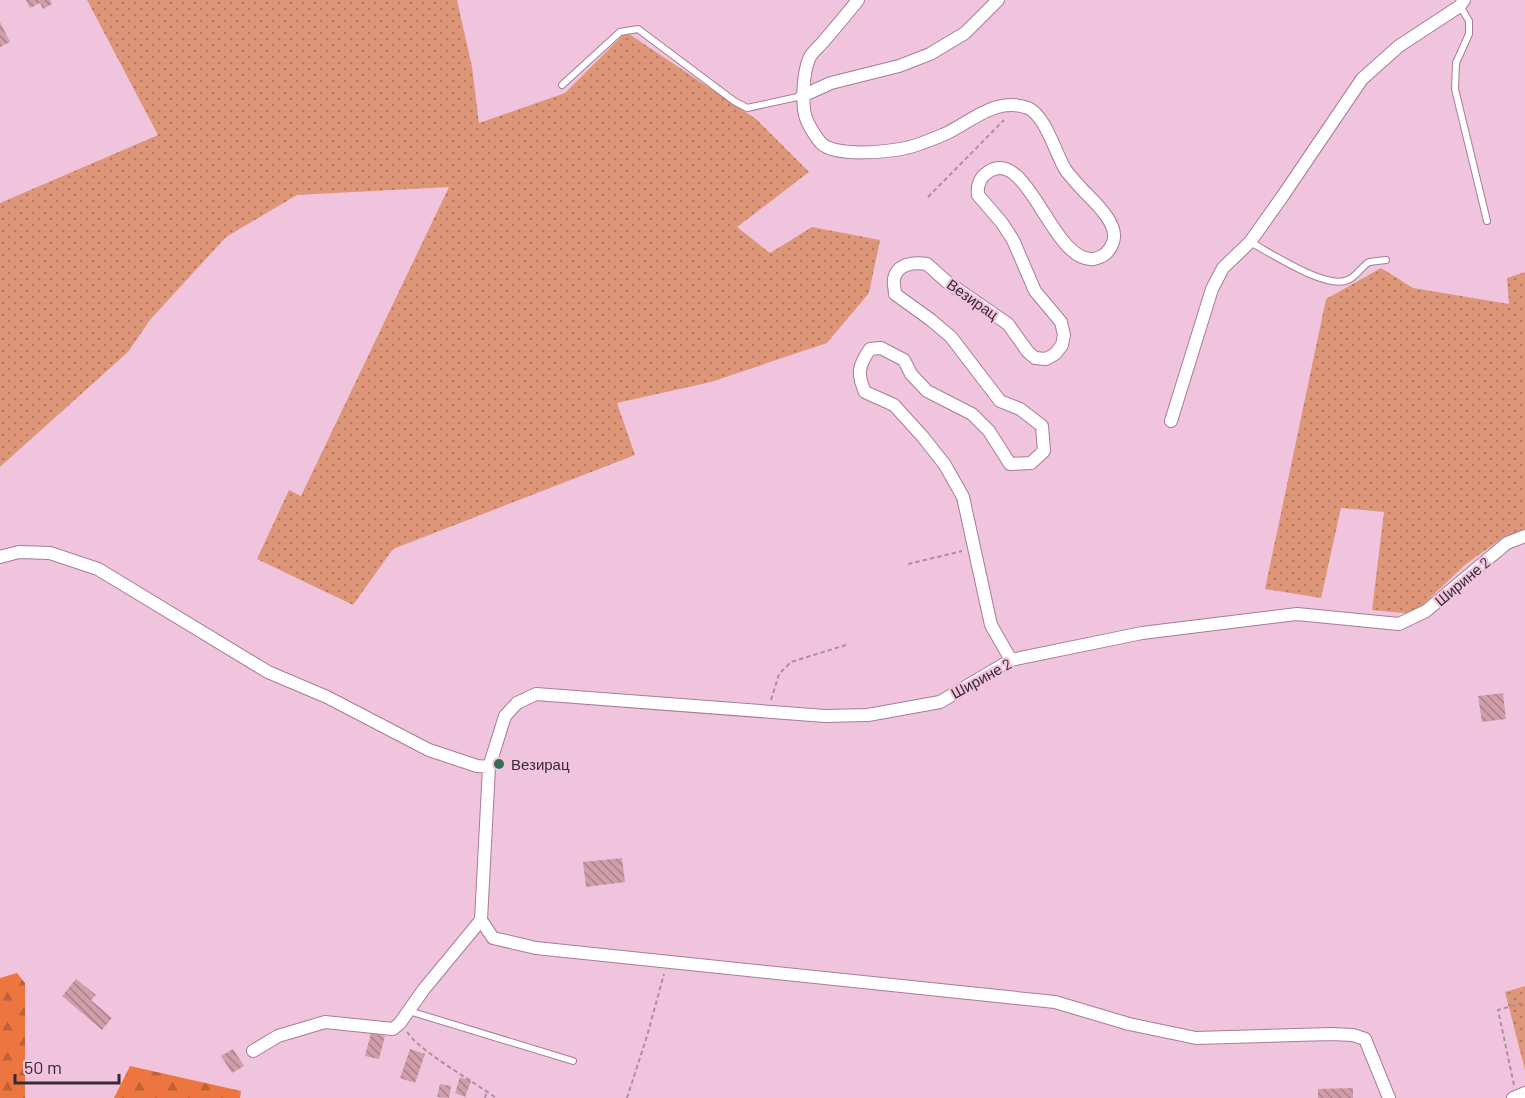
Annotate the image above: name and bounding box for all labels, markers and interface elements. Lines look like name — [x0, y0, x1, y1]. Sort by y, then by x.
street label: Везирац — [944, 275, 1002, 323]
street label: Ширине 2 — [1431, 553, 1493, 609]
street label: Ширине 2 — [948, 654, 1014, 702]
place label: Везирац — [511, 755, 570, 773]
marker: Везирац — [492, 757, 506, 771]
scale bar — [15, 1047, 118, 1085]
text: 50 m — [24, 1056, 62, 1078]

